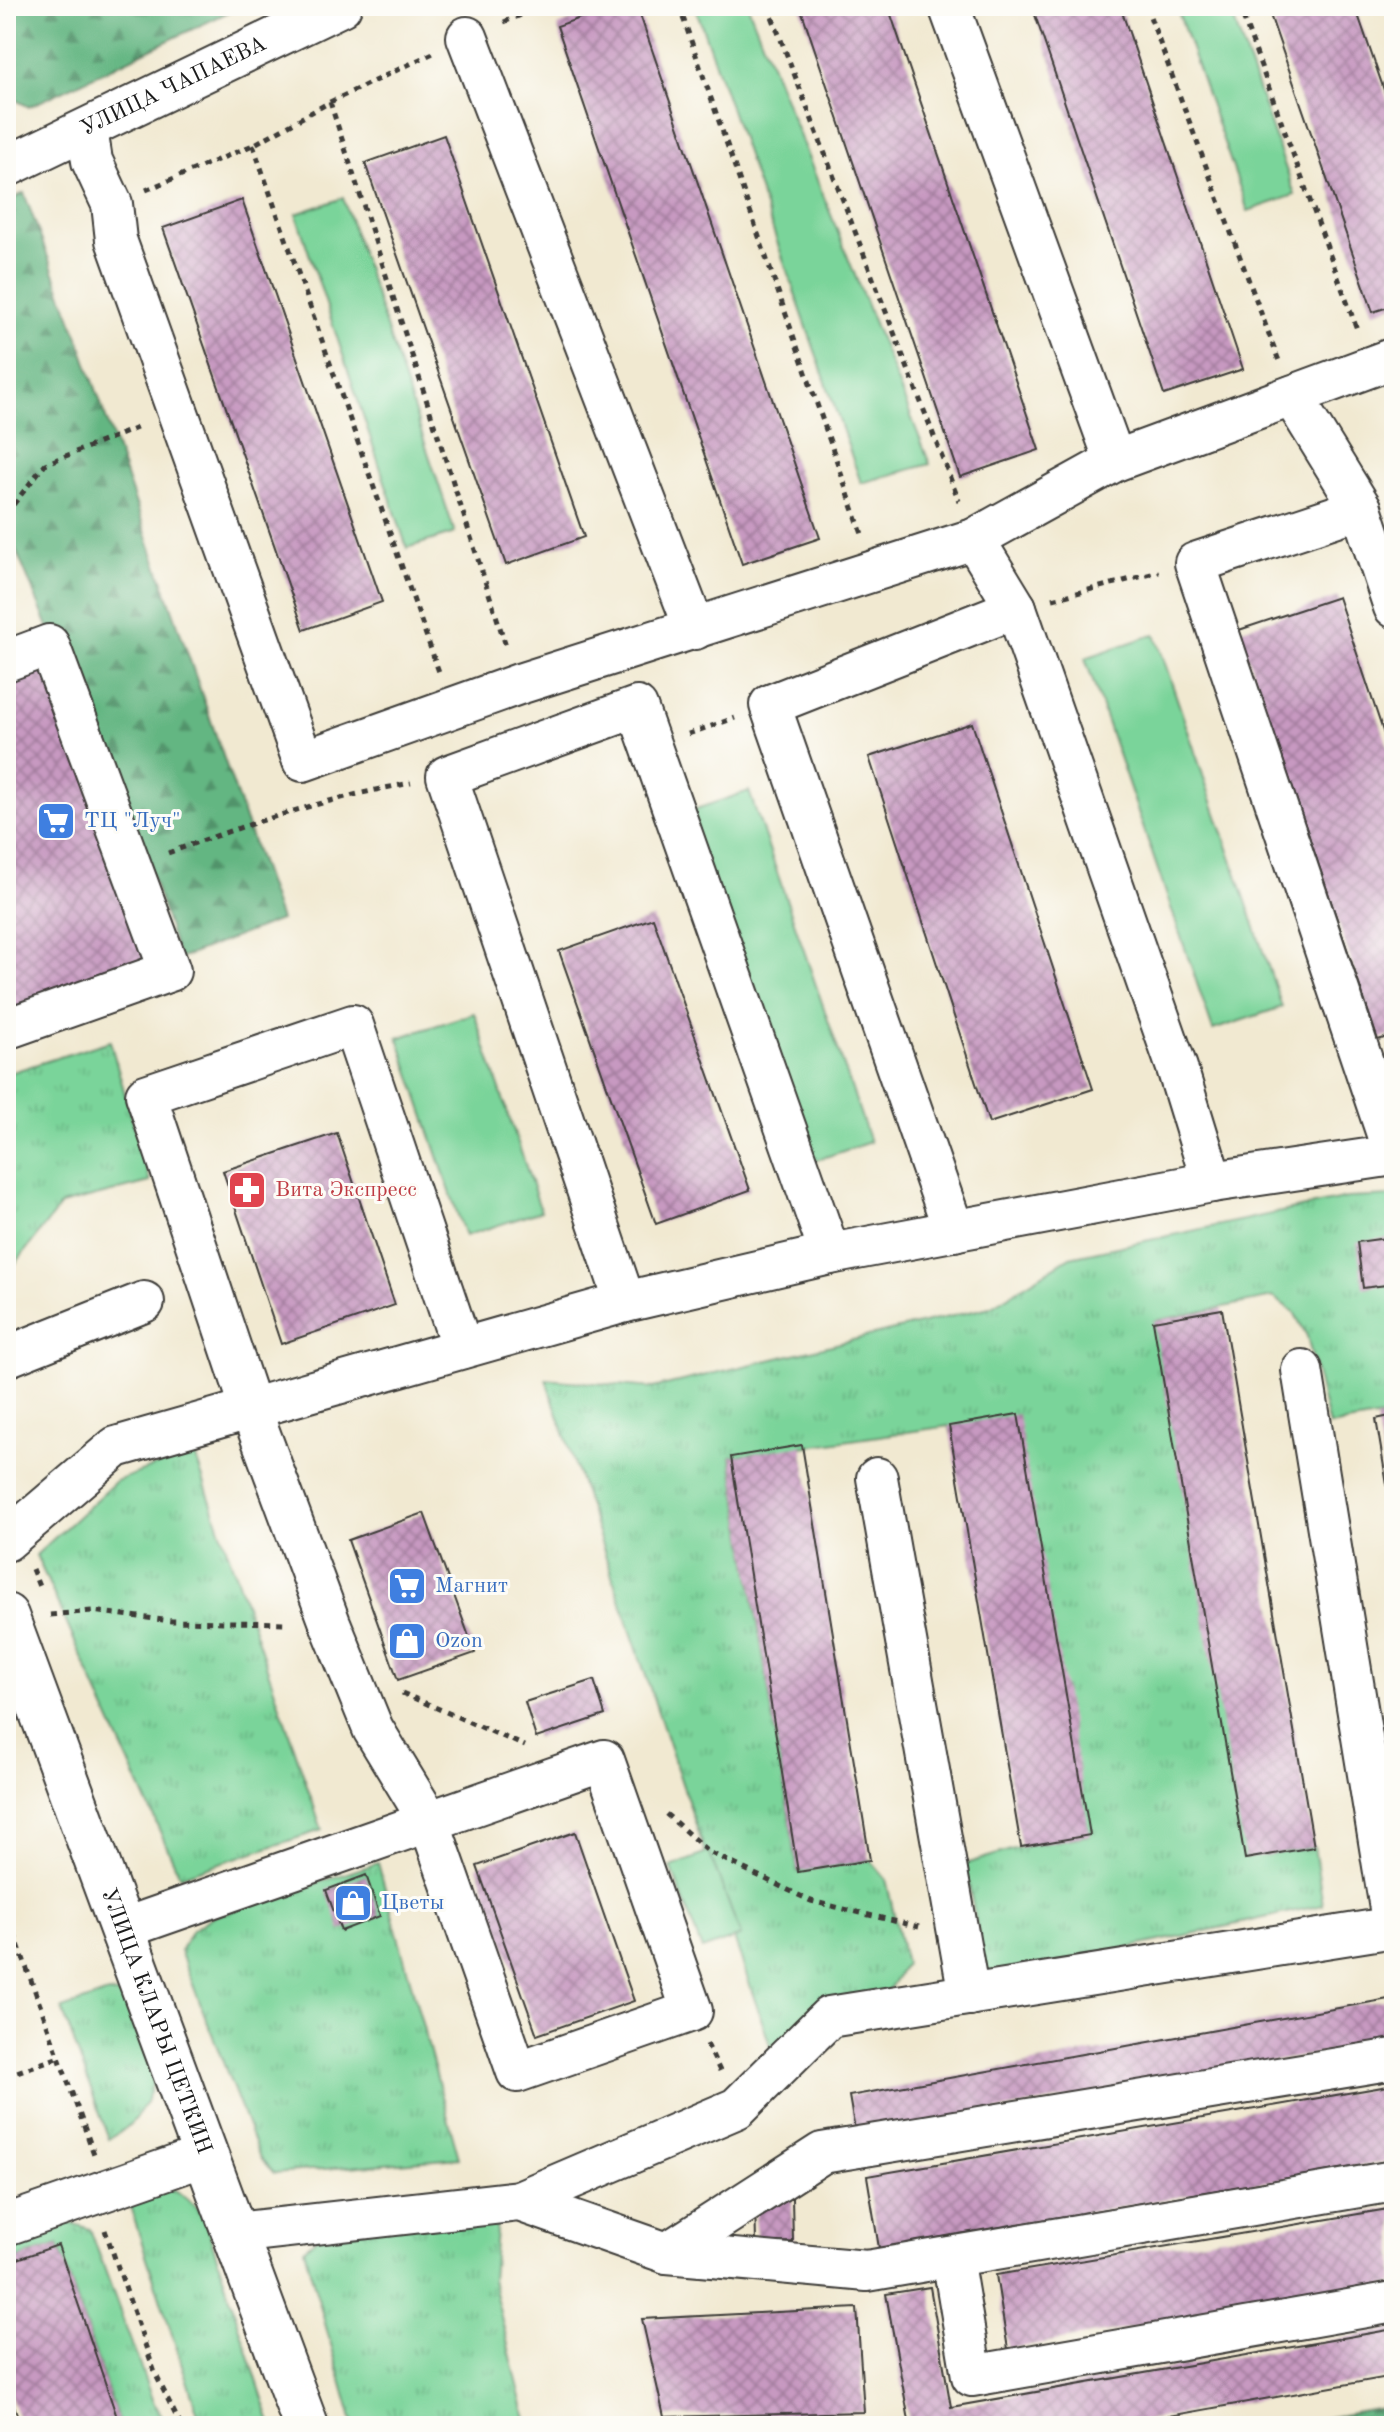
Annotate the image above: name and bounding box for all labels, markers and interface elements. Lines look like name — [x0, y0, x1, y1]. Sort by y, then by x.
street label: УЛИЦА ЧАПАЕВА — [77, 32, 270, 140]
supermarket icon: ТЦ "Луч" — [35, 800, 77, 842]
place label: ТЦ "Луч" — [84, 810, 181, 832]
pharmacy icon: Вита Экспресс — [226, 1169, 268, 1211]
place label: Вита Экспресс — [275, 1179, 417, 1201]
supermarket icon: Магнит — [386, 1565, 428, 1607]
place label: Магнит — [435, 1575, 508, 1597]
shop icon: Ozon — [386, 1620, 428, 1662]
place label: Ozon — [435, 1630, 483, 1652]
shop icon: Цветы — [332, 1882, 374, 1924]
street label: УЛИЦА КЛАРЫ ЦЕТКИН — [97, 1885, 215, 2157]
place label: Цветы — [381, 1892, 444, 1914]

